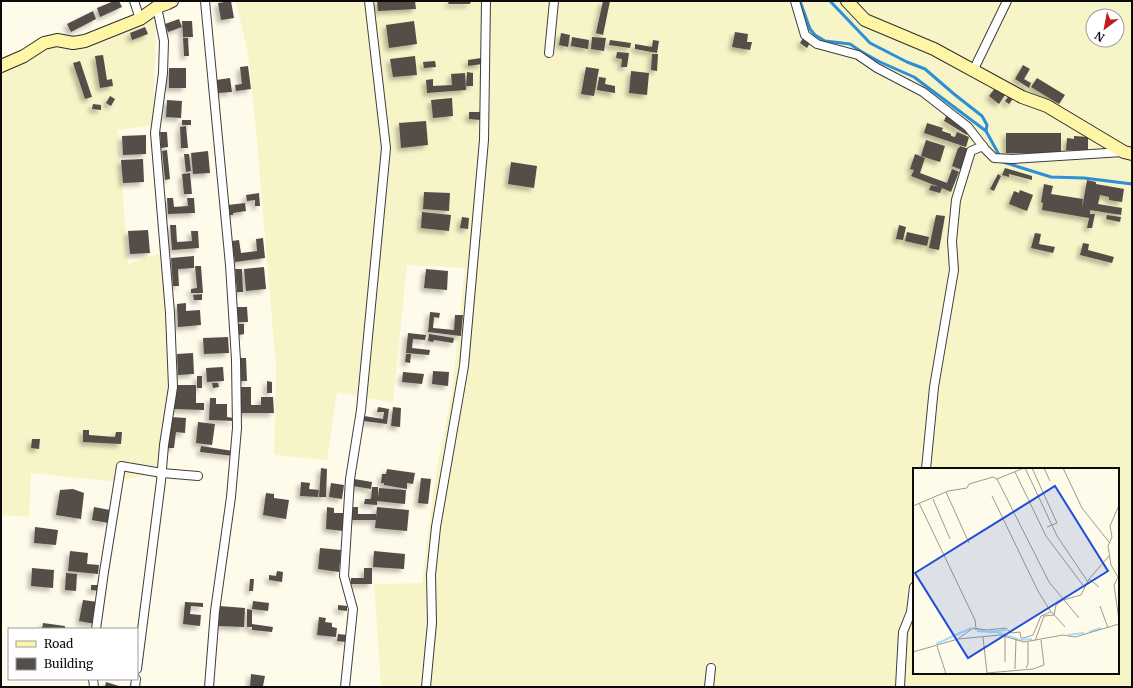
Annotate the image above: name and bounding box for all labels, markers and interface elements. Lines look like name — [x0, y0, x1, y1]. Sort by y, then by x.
north arrow — [1085, 8, 1125, 48]
text: N — [1092, 28, 1107, 45]
inset map — [913, 468, 1119, 674]
legend — [8, 628, 138, 680]
text: Road — [44, 636, 73, 651]
text: Building — [44, 656, 94, 671]

